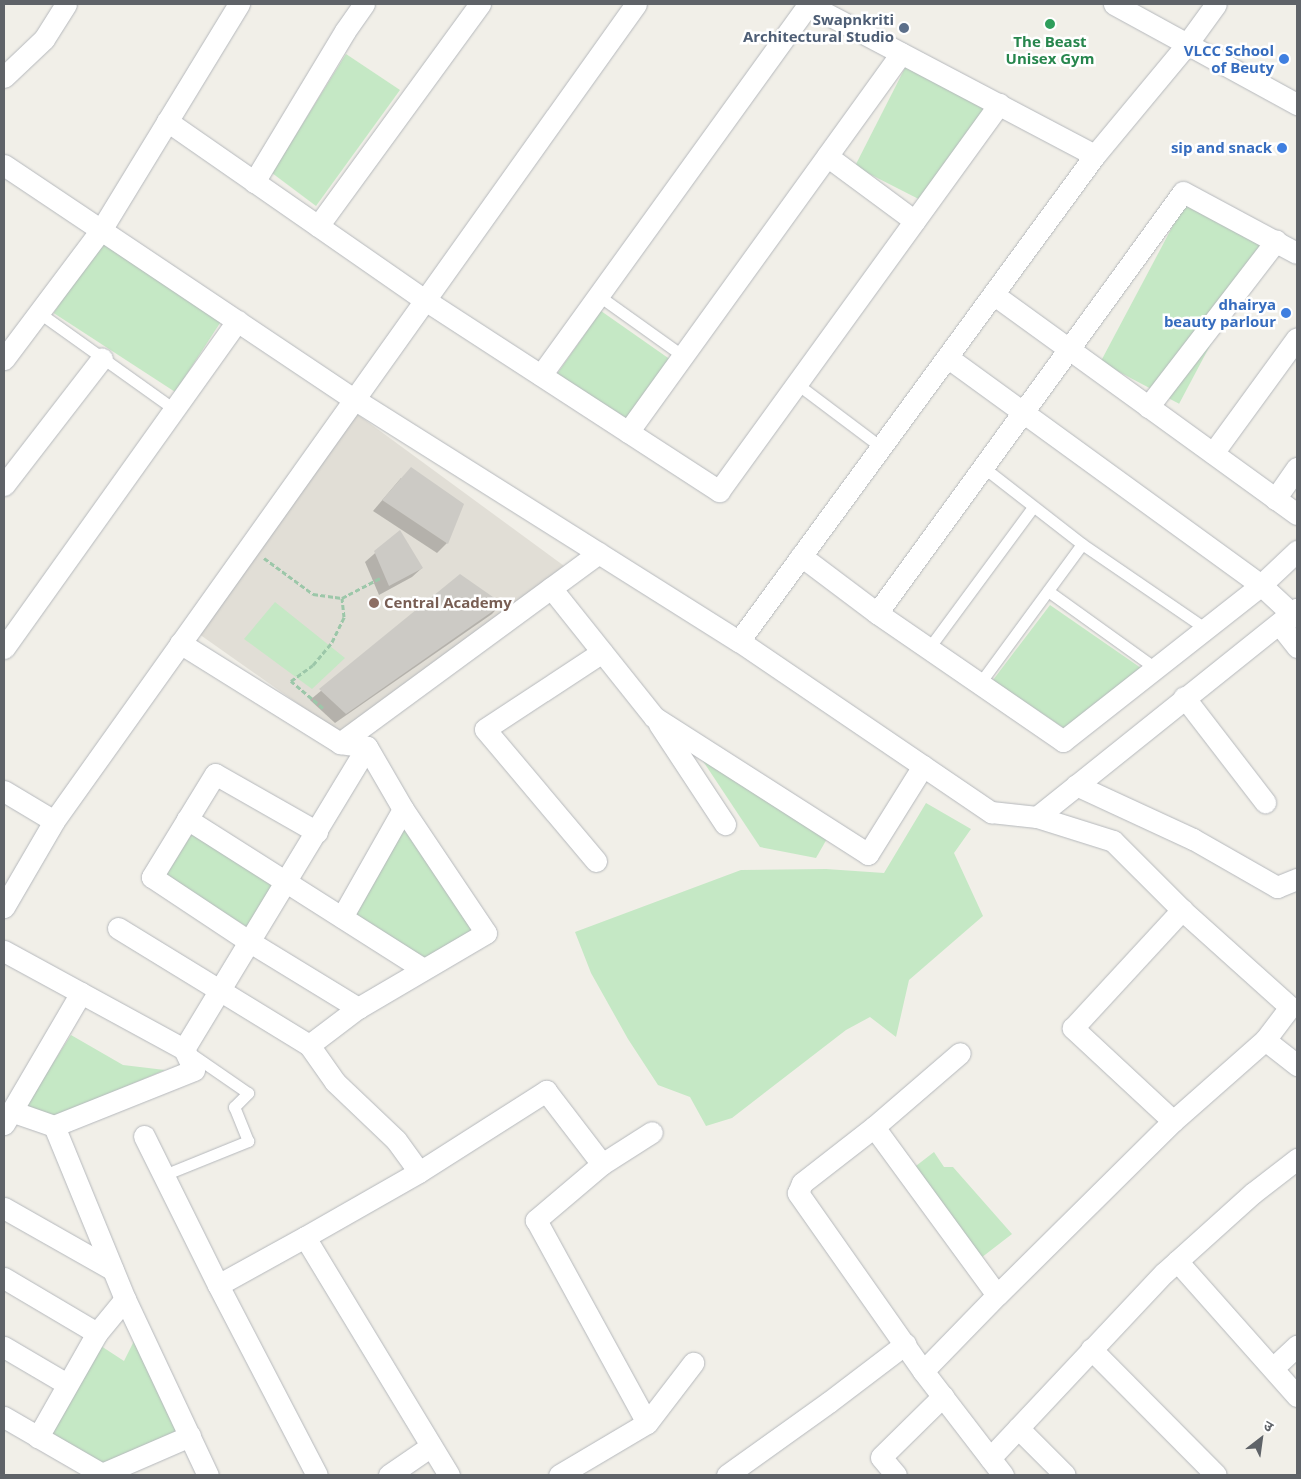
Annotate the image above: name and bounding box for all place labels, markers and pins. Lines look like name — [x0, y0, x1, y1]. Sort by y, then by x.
place label: Swapnkriti Architectural Studio — [743, 10, 894, 45]
marker: The Beast Unisex Gym — [1044, 18, 1056, 30]
marker: Swapnkriti Architectural Studio — [898, 22, 910, 34]
place label: The Beast Unisex Gym — [1006, 32, 1094, 67]
place label: VLCC School of Beuty — [1184, 41, 1274, 76]
marker: VLCC School of Beuty — [1278, 53, 1290, 65]
place label: sip and snack — [1171, 139, 1272, 157]
marker: sip and snack — [1276, 142, 1288, 154]
place label: dhairya beauty parlour — [1164, 295, 1276, 330]
marker: dhairya beauty parlour — [1280, 307, 1292, 319]
place label: Central Academy — [384, 594, 512, 612]
marker: Central Academy — [368, 597, 380, 609]

